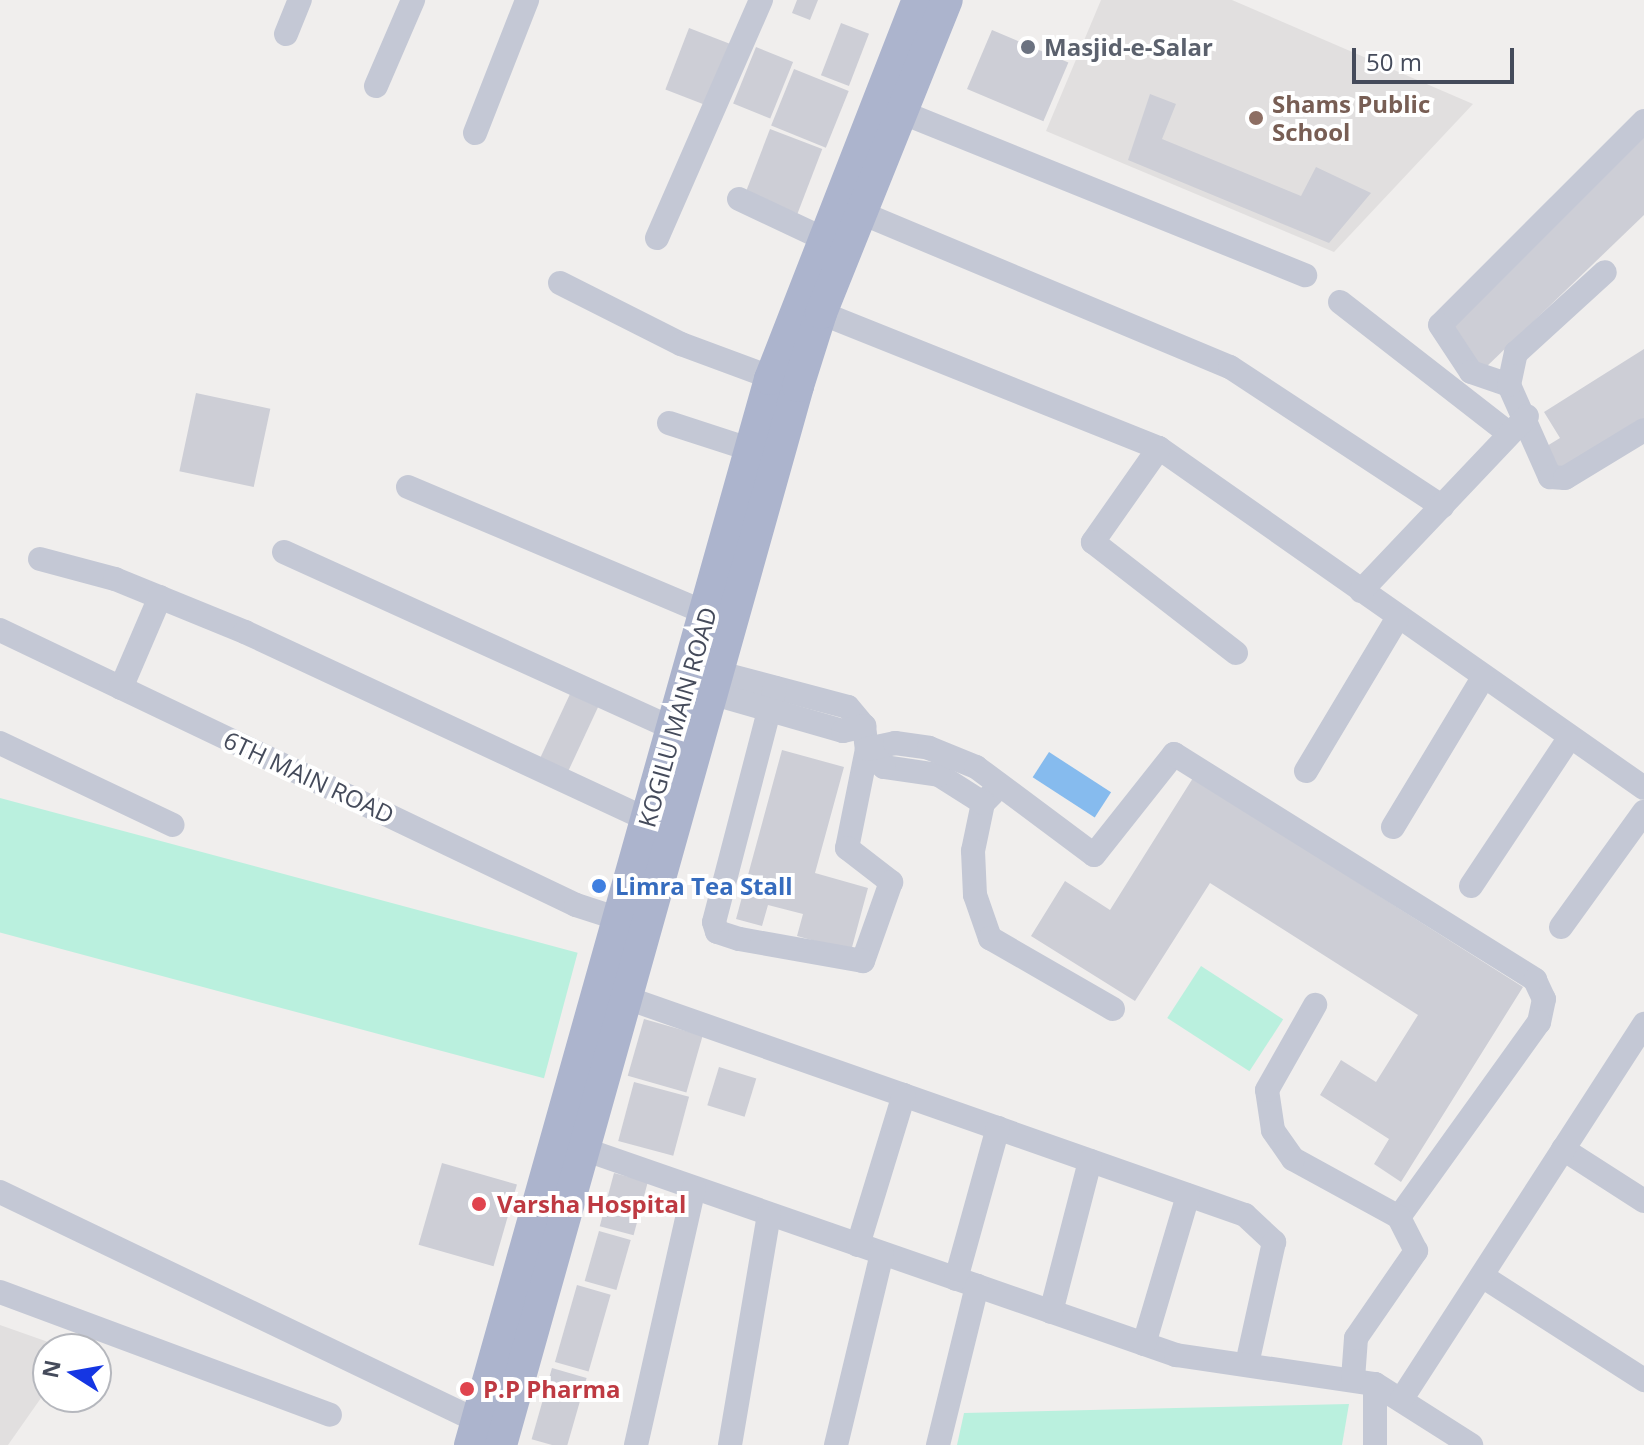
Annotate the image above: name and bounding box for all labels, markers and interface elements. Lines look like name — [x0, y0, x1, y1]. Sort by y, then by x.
scale bar — [1356, 32, 1518, 82]
place label: Masjid-e-Salar — [1044, 33, 1213, 61]
marker: Masjid-e-Salar — [1019, 38, 1037, 56]
text: 50 m — [1366, 45, 1422, 78]
place label: Shams Public School — [1272, 90, 1430, 146]
marker: Shams Public School — [1247, 109, 1265, 127]
street label: KOGILU MAIN ROAD — [632, 604, 722, 830]
street label: 6TH MAIN ROAD — [219, 725, 399, 829]
place label: Limra Tea Stall — [615, 872, 793, 900]
marker: Limra Tea Stall — [590, 877, 608, 895]
place label: Varsha Hospital — [497, 1190, 686, 1218]
marker: Varsha Hospital — [468, 1193, 490, 1215]
north arrow — [32, 1333, 112, 1413]
text: N — [34, 1357, 67, 1380]
place label: P.P Pharma — [483, 1375, 621, 1403]
marker: P.P Pharma — [458, 1380, 476, 1398]

